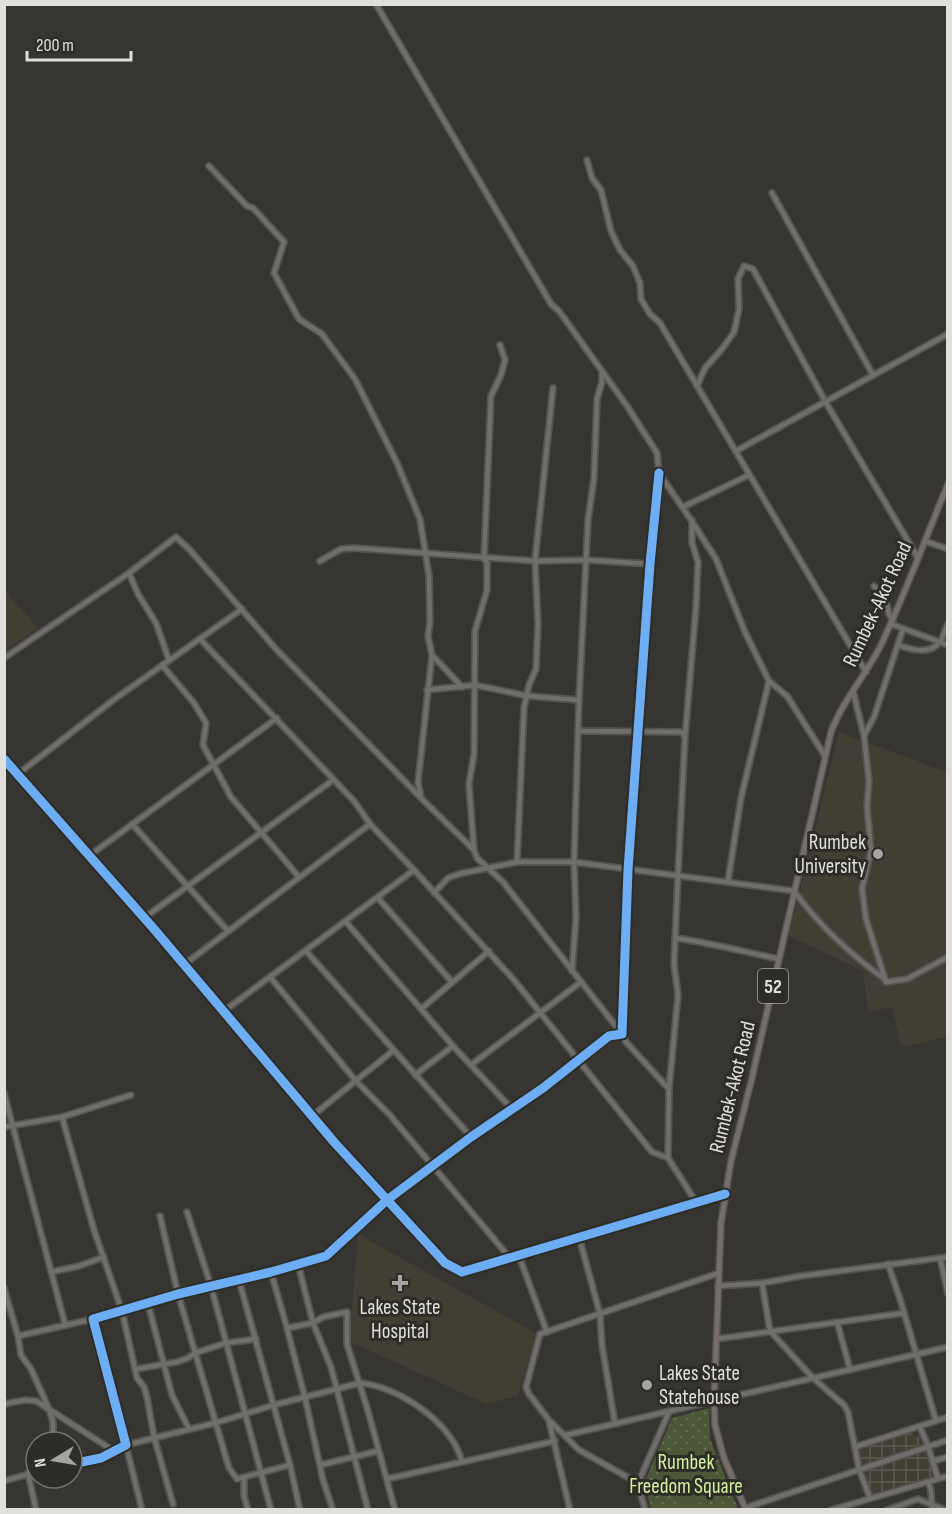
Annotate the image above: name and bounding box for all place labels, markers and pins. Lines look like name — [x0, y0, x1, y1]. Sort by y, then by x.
place label: Rumbek University — [795, 830, 866, 879]
marker: Rumbek University — [871, 847, 885, 861]
marker: Lakes State Hospital — [391, 1274, 409, 1292]
place label: Lakes State Hospital — [360, 1295, 440, 1344]
place label: Lakes State Statehouse — [659, 1361, 740, 1410]
marker: Lakes State Statehouse — [640, 1378, 654, 1392]

